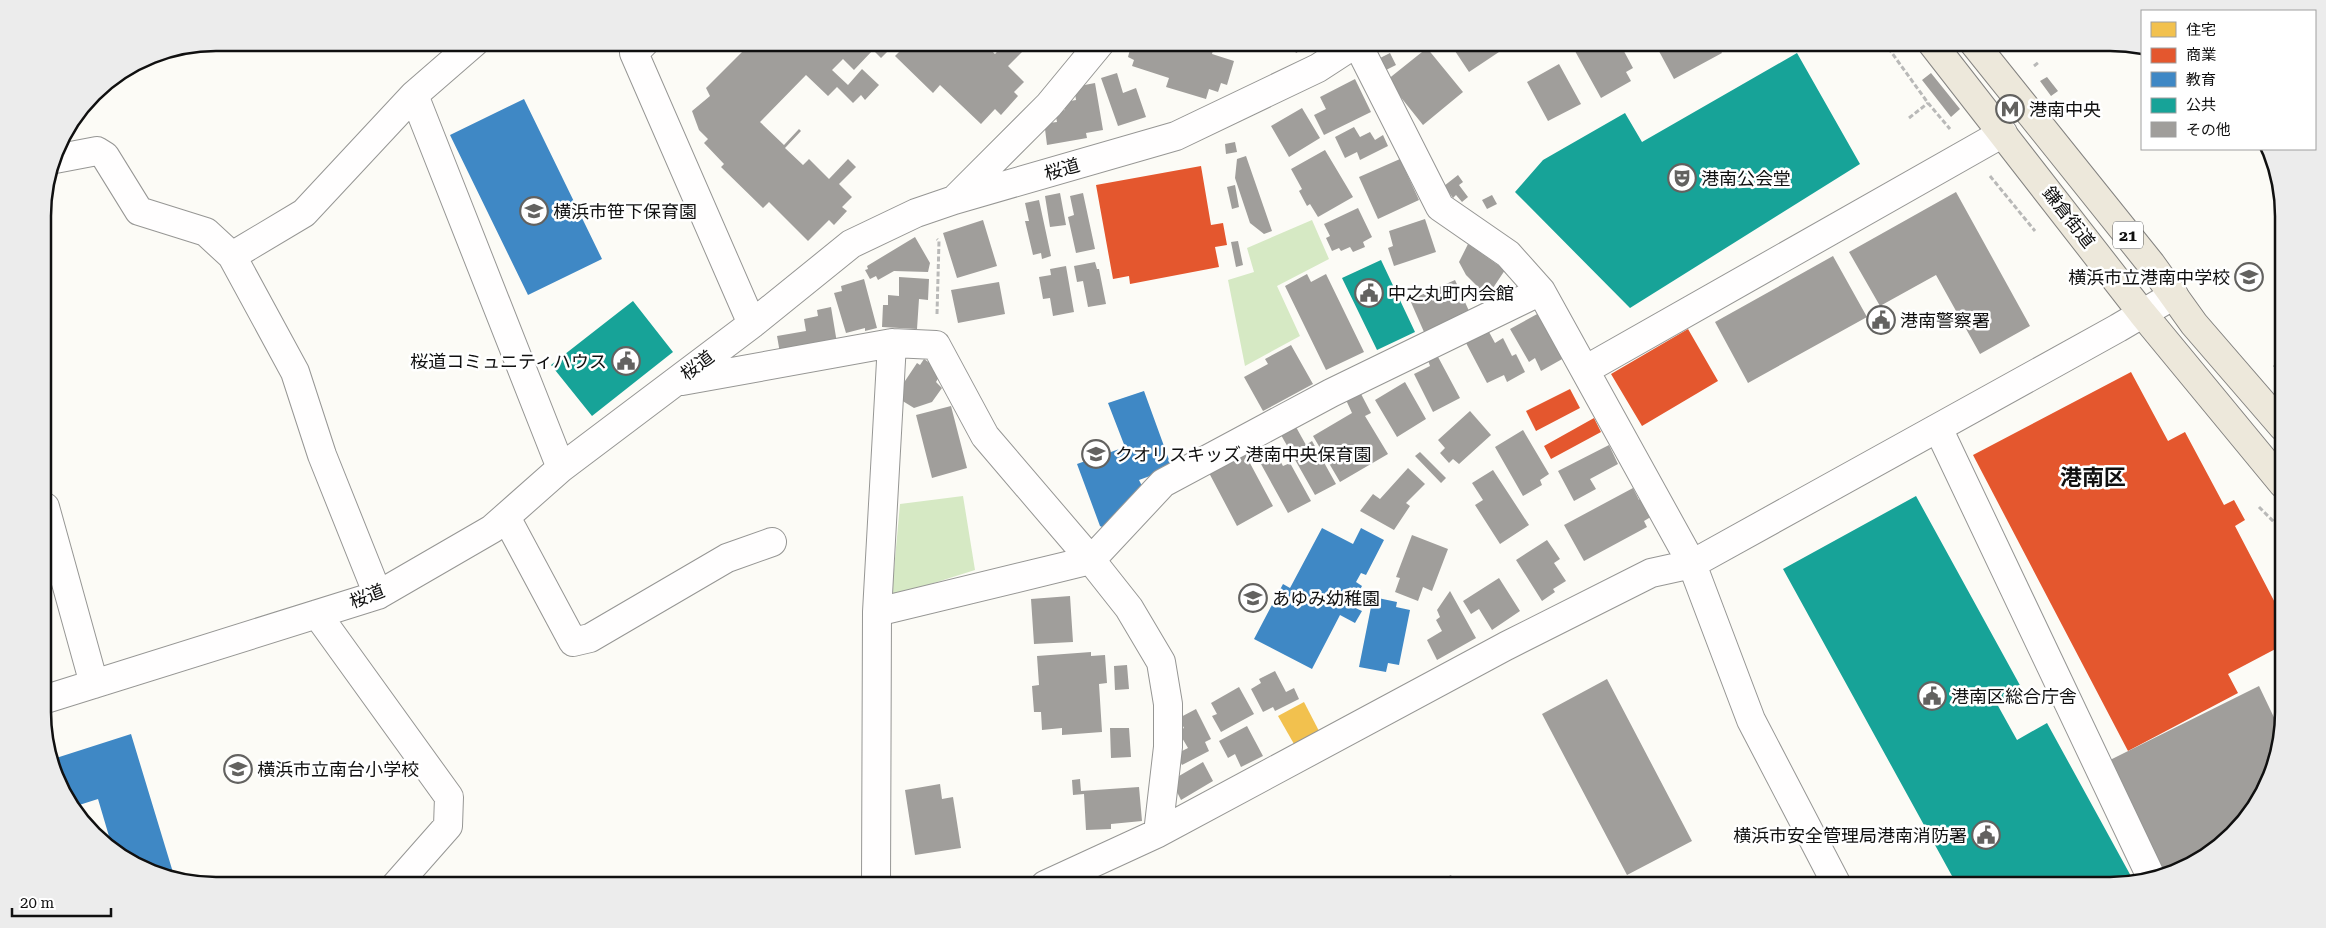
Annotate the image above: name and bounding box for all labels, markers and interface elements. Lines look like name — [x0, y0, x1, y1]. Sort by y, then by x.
legend — [2141, 10, 2316, 150]
text: 住宅 — [2186, 21, 2216, 39]
text: 商業 — [2186, 46, 2216, 64]
text: 教育 — [2186, 71, 2216, 89]
metro station icon: 港南中央 — [1995, 94, 2025, 124]
text: 公共 — [2186, 96, 2216, 114]
place label: 港南中央 — [2029, 99, 2101, 120]
text: その他 — [2186, 121, 2231, 139]
street label: 桜道 — [1042, 154, 1082, 184]
theatre icon: 港南公会堂 — [1667, 163, 1697, 193]
place label: 港南公会堂 — [1701, 168, 1791, 189]
street label: 鎌倉街道 — [2039, 182, 2099, 252]
school or university icon: 横浜市笹下保育園 — [519, 196, 549, 226]
place label: 横浜市笹下保育園 — [553, 201, 697, 222]
road number: 21 — [2113, 222, 2143, 248]
school or university icon: 横浜市立港南中学校 — [2234, 262, 2264, 292]
place label: 横浜市立港南中学校 — [2068, 267, 2230, 288]
public building icon: 中之丸町内会館 — [1354, 278, 1384, 308]
place label: 中之丸町内会館 — [1388, 283, 1514, 304]
public building icon: 港南警察署 — [1866, 305, 1896, 335]
place label: 港南警察署 — [1900, 310, 1990, 331]
public building icon: 桜道コミュニティハウス — [611, 346, 641, 376]
street label: 桜道 — [676, 346, 718, 384]
place label: 桜道コミュニティハウス — [410, 351, 607, 372]
school or university icon: クオリスキッズ 港南中央保育園 — [1081, 439, 1111, 469]
place label: クオリスキッズ 港南中央保育園 — [1115, 444, 1372, 465]
district label: 港南区 — [2060, 465, 2126, 490]
street label: 桜道 — [346, 580, 388, 612]
school or university icon: あゆみ幼稚園 — [1238, 583, 1268, 613]
place label: あゆみ幼稚園 — [1272, 588, 1380, 609]
public building icon: 港南区総合庁舎 — [1917, 681, 1947, 711]
place label: 港南区総合庁舎 — [1951, 686, 2077, 707]
school or university icon: 横浜市立南台小学校 — [223, 754, 253, 784]
place label: 横浜市立南台小学校 — [257, 759, 419, 780]
public building icon: 横浜市安全管理局港南消防署 — [1971, 820, 2001, 850]
place label: 横浜市安全管理局港南消防署 — [1733, 825, 1967, 846]
scale bar — [12, 886, 111, 918]
text: 20 m — [20, 894, 55, 912]

